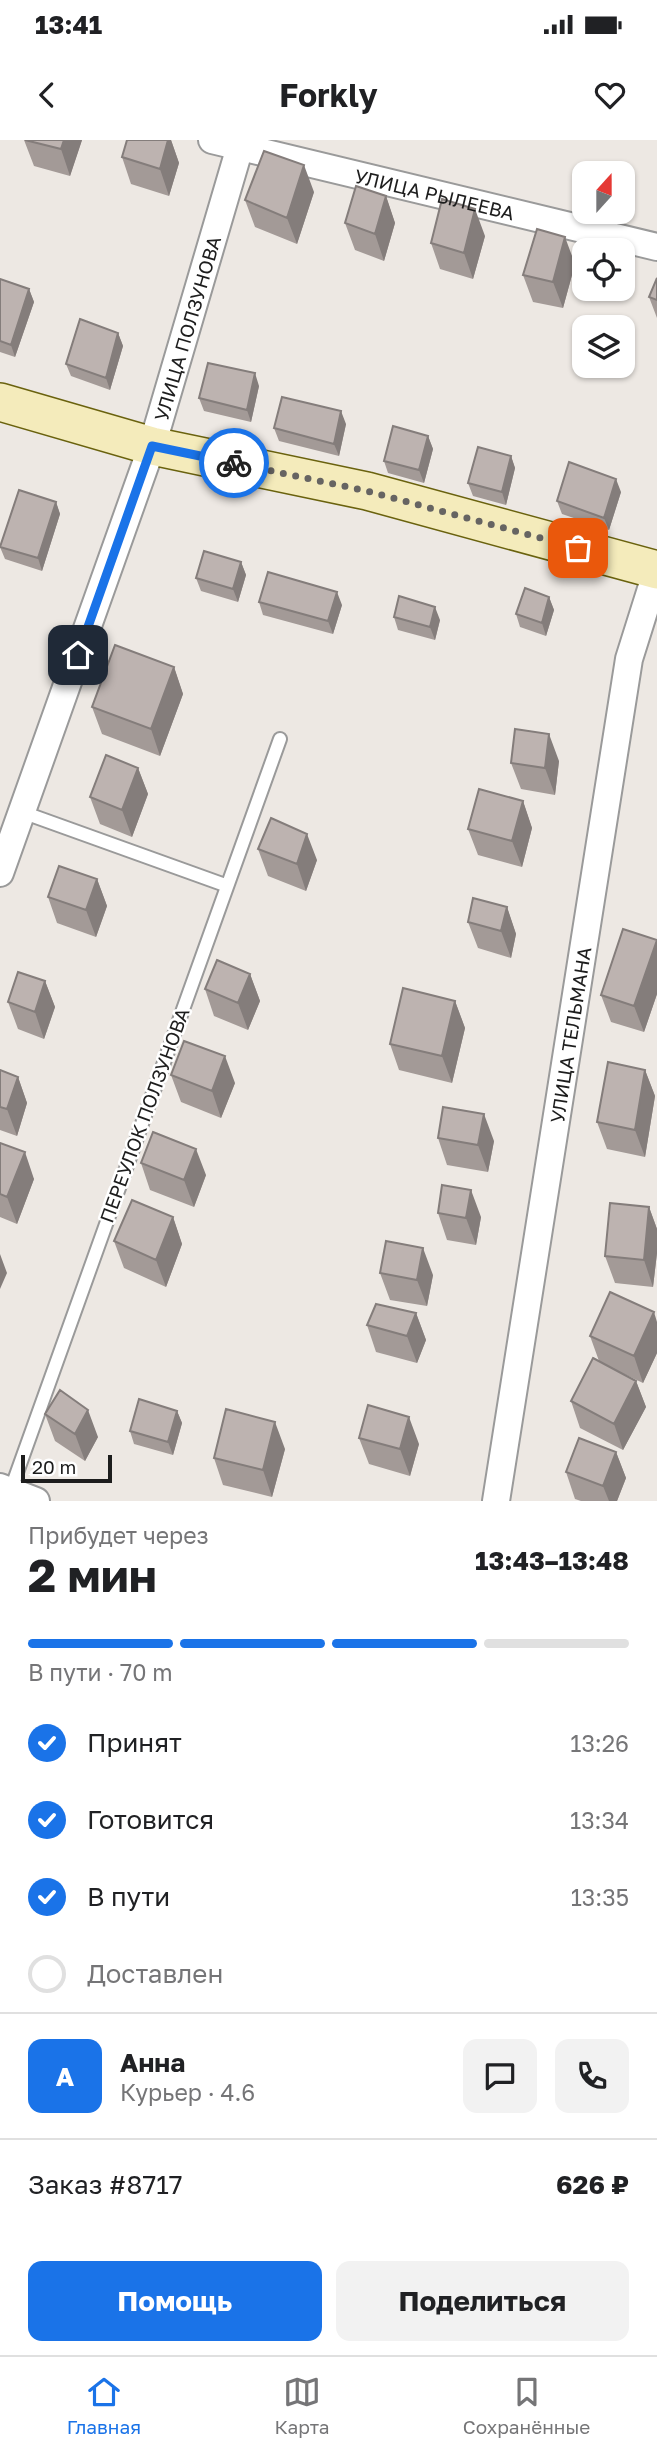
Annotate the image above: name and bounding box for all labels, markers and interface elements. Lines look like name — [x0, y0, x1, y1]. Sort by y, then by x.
text: 13:41 — [35, 9, 102, 40]
icon: back — [28, 76, 66, 114]
text: Forkly — [279, 76, 378, 114]
icon: heart — [591, 76, 629, 114]
north arrow — [572, 161, 635, 224]
map controls — [572, 161, 635, 378]
street label: УЛИЦА РЫЛЕЕВА — [352, 163, 517, 224]
street label: УЛИЦА ПОЛЗУНОВА — [149, 233, 225, 424]
button: locate — [572, 238, 635, 301]
button: layers — [572, 315, 635, 378]
courier — [199, 428, 269, 498]
icon: bike — [215, 444, 253, 482]
pin — [548, 518, 608, 578]
icon: bag — [559, 529, 597, 567]
pin — [48, 625, 108, 685]
icon: home — [59, 636, 97, 674]
street label: УЛИЦА ТЕЛЬМАНА — [544, 945, 595, 1124]
street label: ПЕРЕУЛОК ПОЛЗУНОВА — [94, 1004, 194, 1226]
scale bar — [21, 1452, 112, 1484]
text: 20 m — [32, 1455, 76, 1478]
text: Прибудет через — [28, 1521, 209, 1549]
text: 13:43–13:48 — [475, 1545, 629, 1576]
text: 2 мин — [28, 1547, 157, 1602]
text: В пути · 70 m — [28, 1658, 173, 1686]
icon: check — [28, 1724, 66, 1762]
text: Принят — [87, 1727, 182, 1758]
text: 13:26 — [570, 1729, 629, 1757]
icon: check — [28, 1801, 66, 1839]
text: Готовится — [87, 1804, 214, 1835]
text: 13:34 — [570, 1806, 629, 1834]
icon: check — [28, 1878, 66, 1916]
text: В пути — [87, 1881, 170, 1912]
text: 13:35 — [571, 1883, 629, 1911]
text: Доставлен — [87, 1958, 223, 1989]
button: chat — [463, 2039, 537, 2113]
button: phone — [555, 2039, 629, 2113]
text: Анна — [120, 2047, 185, 2078]
text: А — [56, 2061, 74, 2092]
text: Курьер · 4.6 — [120, 2078, 255, 2106]
text: Заказ #8717 — [28, 2169, 183, 2200]
text: 626 ₽ — [556, 2169, 629, 2200]
button: Помощь — [28, 2261, 322, 2341]
button: Поделиться — [336, 2261, 629, 2341]
tab: Главная — [67, 2373, 141, 2438]
tab: Карта — [274, 2373, 329, 2438]
tab: Сохранённые — [463, 2373, 590, 2438]

